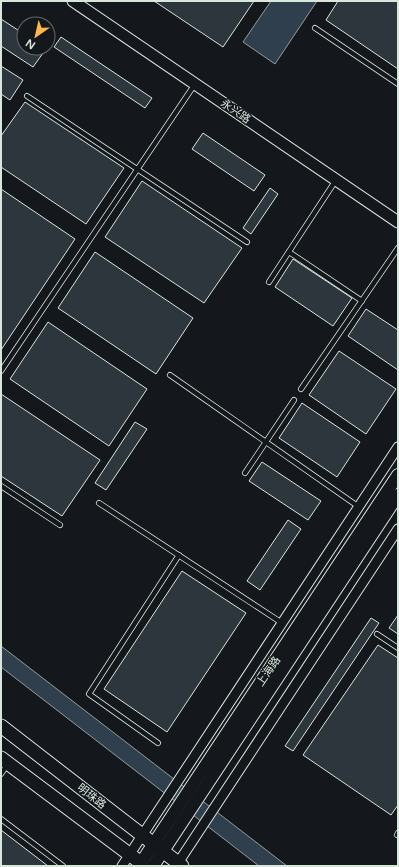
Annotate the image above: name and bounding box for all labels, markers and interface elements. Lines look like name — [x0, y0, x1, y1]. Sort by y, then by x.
north arrow — [16, 16, 56, 56]
text: N — [23, 36, 38, 52]
street label: 永兴路 — [218, 97, 253, 126]
street label: 上海路 — [254, 654, 283, 689]
street label: 明珠路 — [75, 781, 109, 812]

